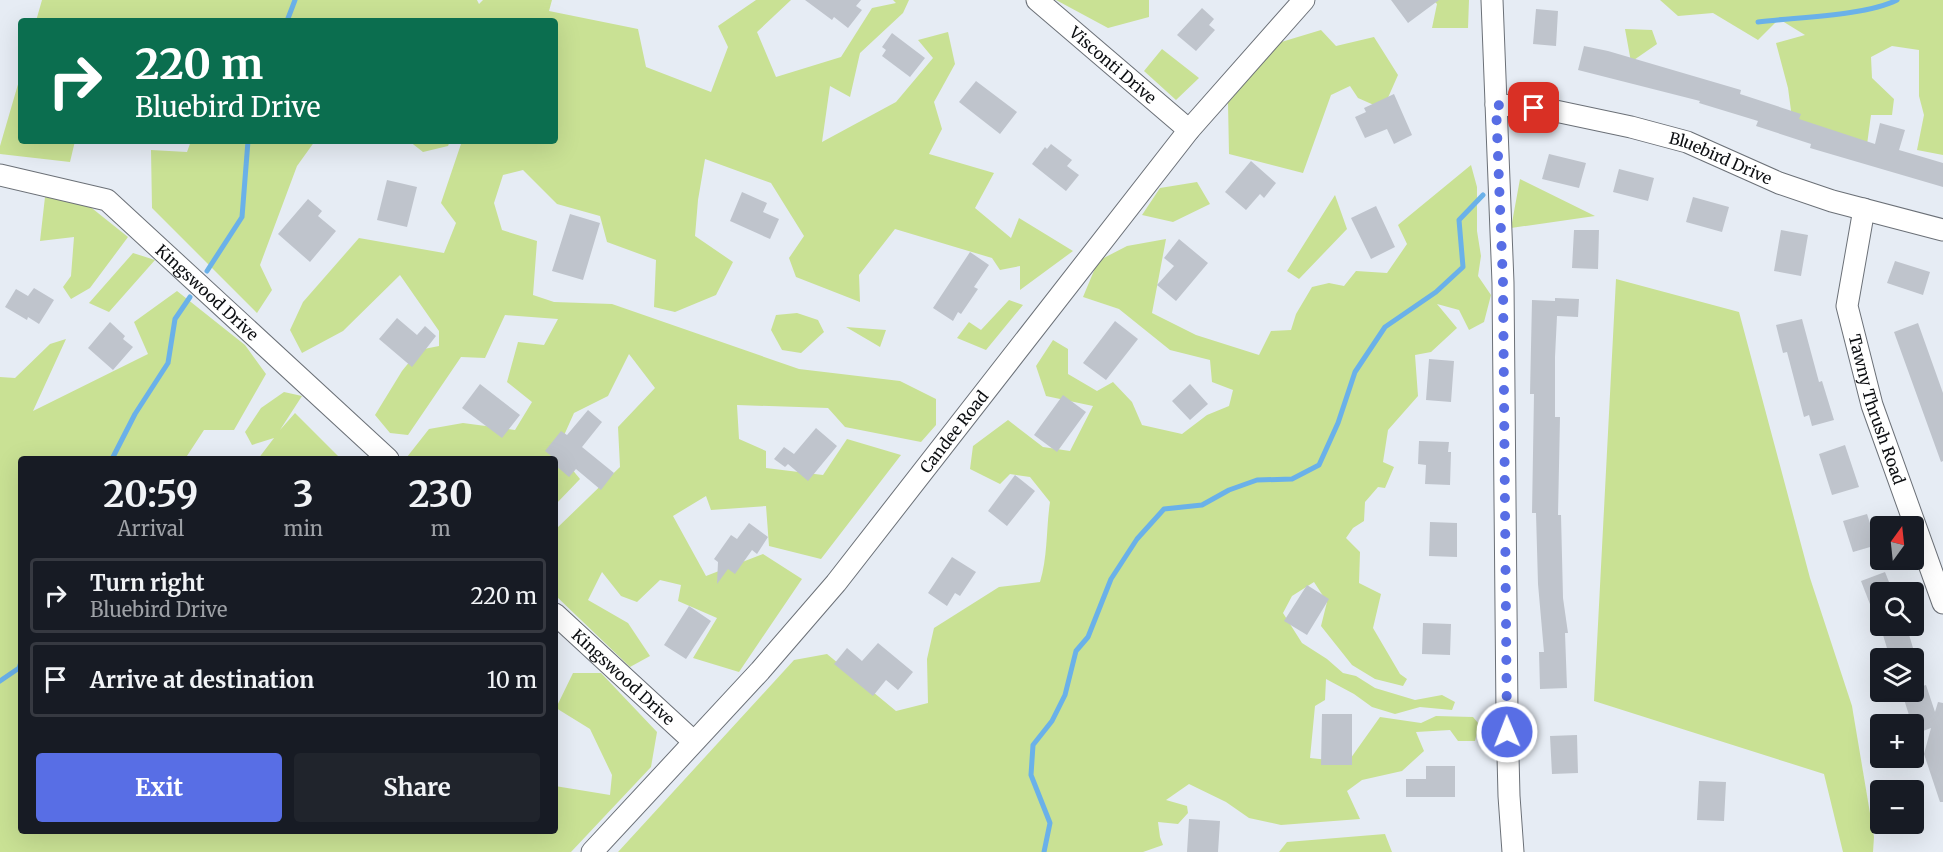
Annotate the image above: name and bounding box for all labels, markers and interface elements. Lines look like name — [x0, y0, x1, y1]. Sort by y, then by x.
street label: Visconti Drive — [1065, 22, 1161, 108]
text: 220 m — [135, 38, 263, 90]
icon: right — [36, 42, 114, 120]
pin — [1508, 82, 1559, 133]
text: Bluebird Drive — [135, 90, 321, 124]
icon: arrive — [1517, 91, 1550, 124]
street label: Bluebird Drive — [1667, 128, 1775, 189]
street label: Kingswood Drive — [152, 240, 263, 345]
street label: Tawny Thrush Road — [1845, 332, 1910, 487]
street label: Candee Road — [915, 386, 992, 477]
text: 20:59 — [103, 472, 198, 517]
text: 3 — [293, 472, 314, 517]
text: 230 — [408, 472, 473, 517]
text: Arrival — [117, 516, 184, 541]
text: min — [284, 516, 323, 541]
text: m — [431, 516, 451, 541]
north arrow — [1870, 516, 1924, 570]
map controls — [1870, 516, 1924, 834]
text: Turn right — [90, 569, 204, 597]
icon: right — [39, 579, 72, 612]
text: 220 m — [470, 582, 537, 610]
button: search — [1870, 582, 1924, 636]
text: Bluebird Drive — [90, 597, 228, 622]
street label: Kingswood Drive — [568, 625, 679, 729]
button: layers — [1870, 648, 1924, 702]
icon: arrive — [39, 663, 72, 696]
text: Arrive at destination — [90, 666, 314, 694]
text: 10 m — [487, 666, 537, 694]
position arrow — [1475, 700, 1539, 764]
button: + — [1870, 714, 1924, 768]
button: Exit — [36, 753, 282, 822]
button: Share — [294, 753, 540, 822]
button: − — [1870, 780, 1924, 834]

